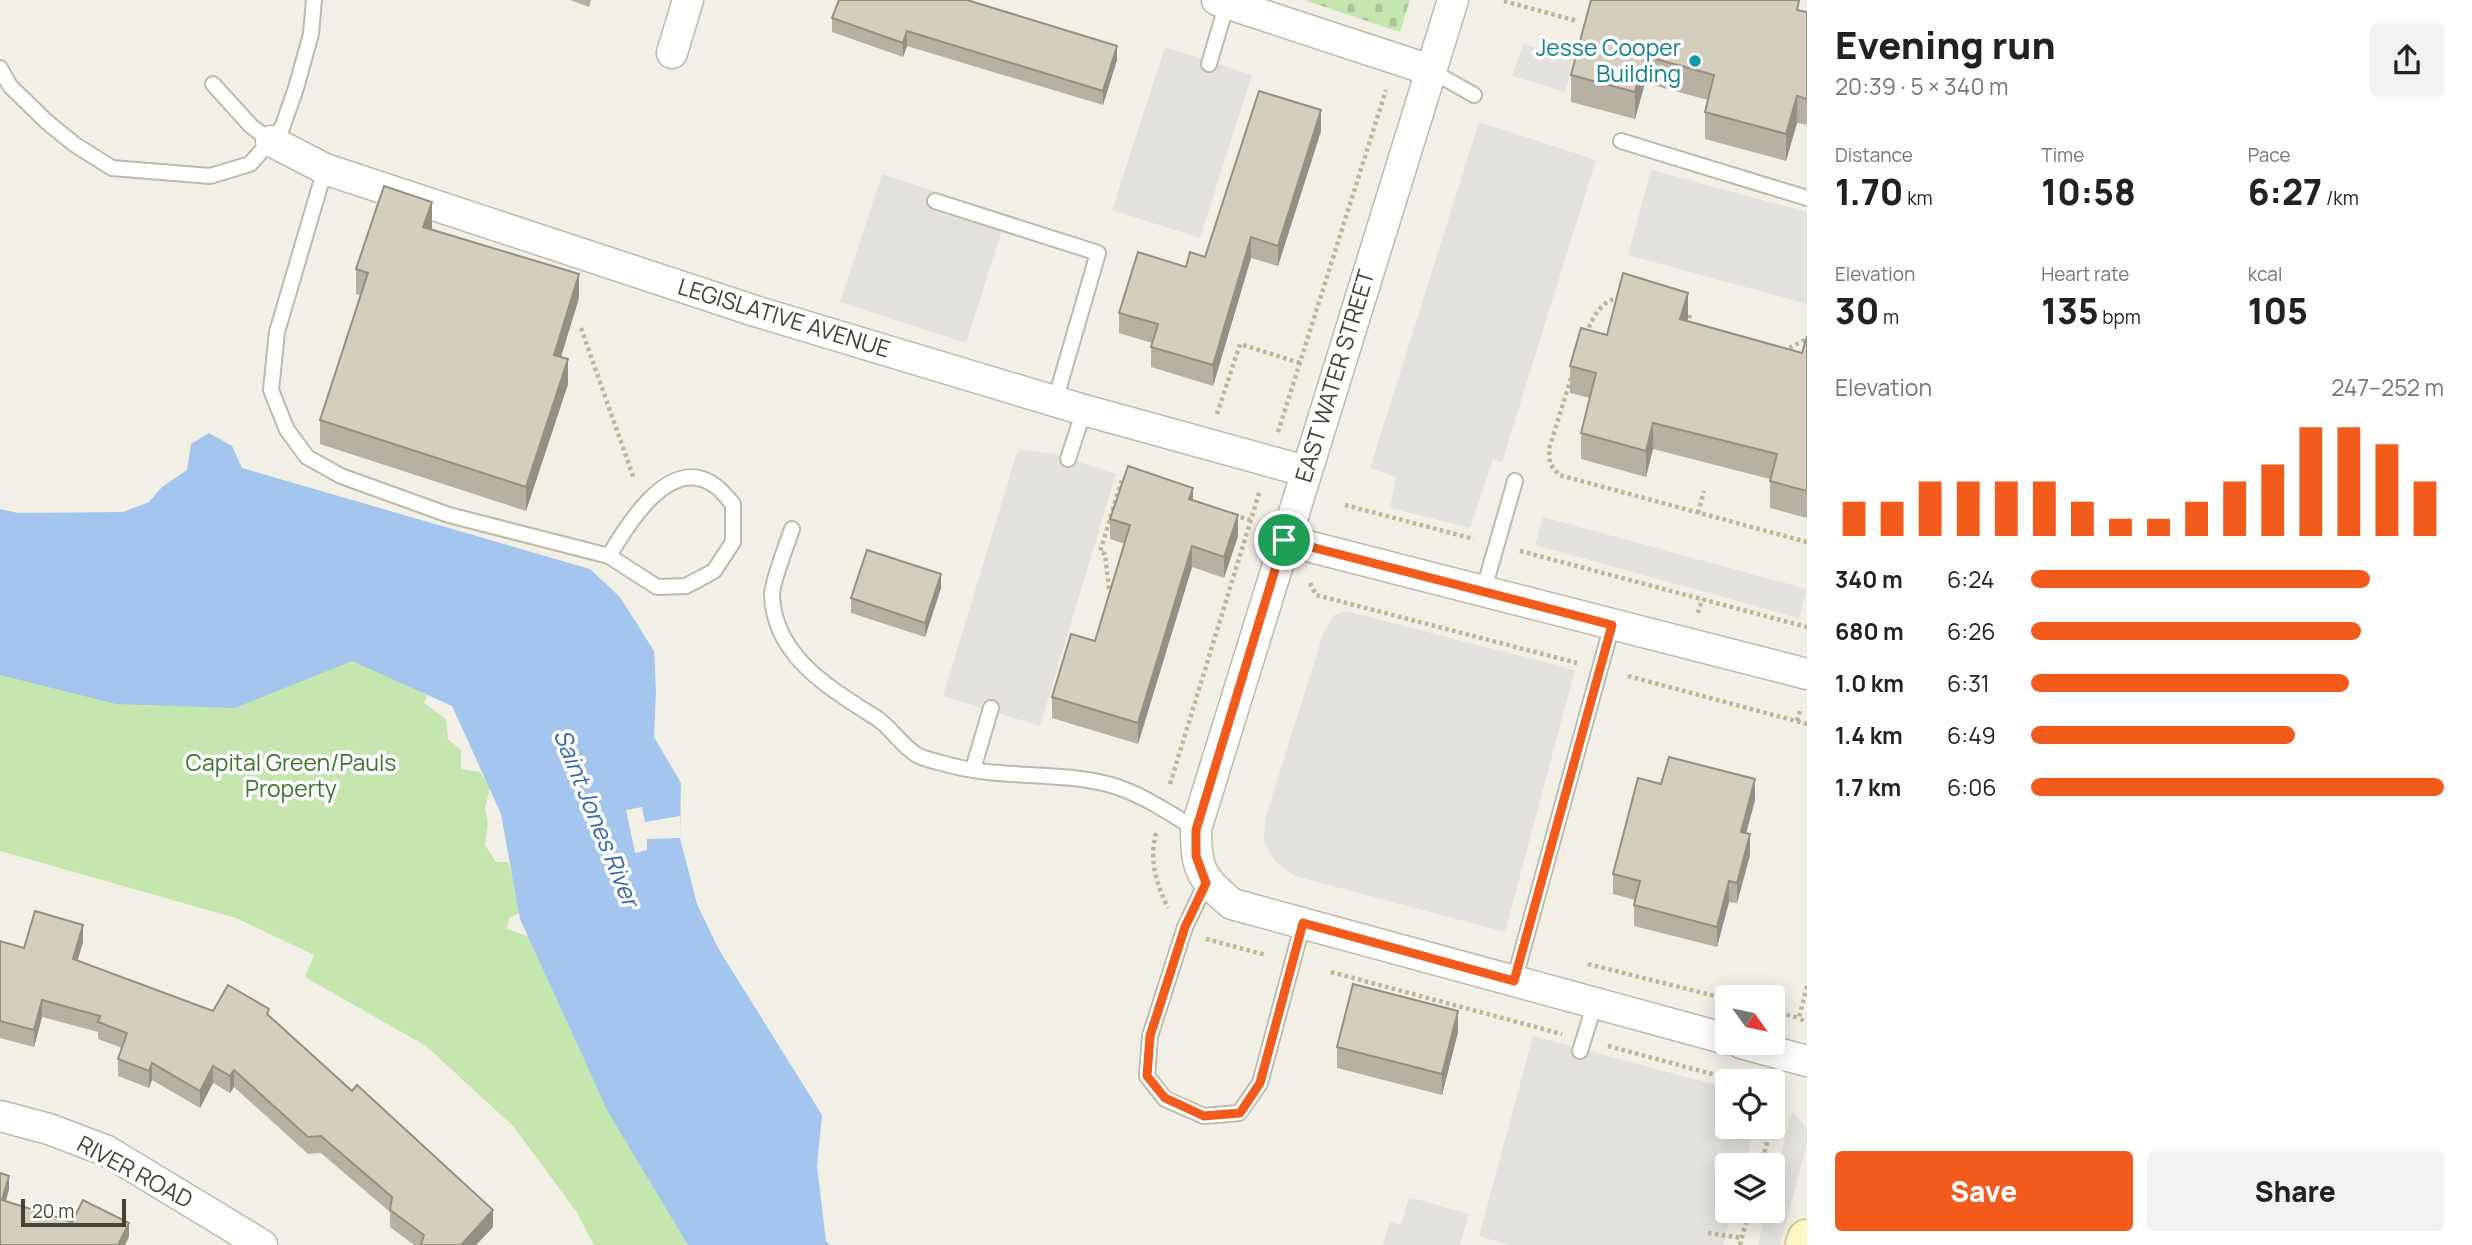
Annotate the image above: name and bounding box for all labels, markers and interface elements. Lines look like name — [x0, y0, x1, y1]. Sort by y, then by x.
text: Evening run — [1835, 18, 2056, 70]
button: share — [2370, 23, 2444, 97]
place label: Jesse Cooper Building — [1536, 31, 1681, 89]
marker: Jesse Cooper Building — [1687, 53, 1703, 69]
text: 20:39 · 5 × 340 m — [1835, 70, 2009, 102]
text: Distance — [1835, 142, 1913, 168]
text: Time — [2041, 142, 2084, 168]
text: Pace — [2248, 142, 2291, 168]
text: 1.70 — [1835, 168, 1903, 216]
text: 10:58 — [2041, 168, 2136, 216]
text: 6:27 — [2248, 168, 2322, 216]
text: km — [1903, 185, 1933, 211]
text: /km — [2322, 185, 2359, 211]
text: Elevation — [1835, 261, 1915, 287]
text: Heart rate — [2041, 261, 2129, 287]
text: kcal — [2248, 261, 2282, 287]
street label: EAST WATER STREET — [1287, 265, 1382, 486]
street label: LEGISLATIVE AVENUE — [674, 270, 894, 365]
text: 30 — [1835, 287, 1879, 335]
text: 135 — [2041, 287, 2099, 335]
text: 105 — [2248, 287, 2308, 335]
text: m — [1879, 304, 1899, 330]
text: bpm — [2099, 304, 2141, 330]
text: Elevation — [1835, 371, 1932, 403]
text: 247–252 m — [2331, 371, 2444, 403]
pin — [1254, 510, 1314, 570]
icon: arrive — [1265, 521, 1303, 559]
text: 340 m — [1835, 563, 1903, 595]
text: 6:24 — [1947, 563, 1994, 595]
text: 680 m — [1835, 615, 1904, 647]
text: 6:26 — [1947, 615, 1996, 647]
text: 1.0 km — [1835, 667, 1904, 699]
text: 6:31 — [1947, 667, 1990, 699]
text: 1.4 km — [1835, 719, 1903, 751]
text: 6:49 — [1947, 719, 1996, 751]
water label: Saint Jones River — [547, 724, 649, 914]
park label: Capital Green/Pauls Property — [186, 746, 396, 804]
text: 1.7 km — [1835, 771, 1901, 803]
text: 6:06 — [1947, 771, 1996, 803]
north arrow — [1715, 985, 1785, 1055]
map controls — [1715, 985, 1785, 1223]
button: locate — [1715, 1069, 1785, 1139]
street label: RIVER ROAD — [72, 1127, 199, 1215]
button: Save — [1835, 1151, 2133, 1231]
button: Share — [2147, 1151, 2444, 1231]
button: layers — [1715, 1153, 1785, 1223]
scale bar — [21, 1196, 126, 1228]
text: 20 m — [32, 1198, 74, 1224]

